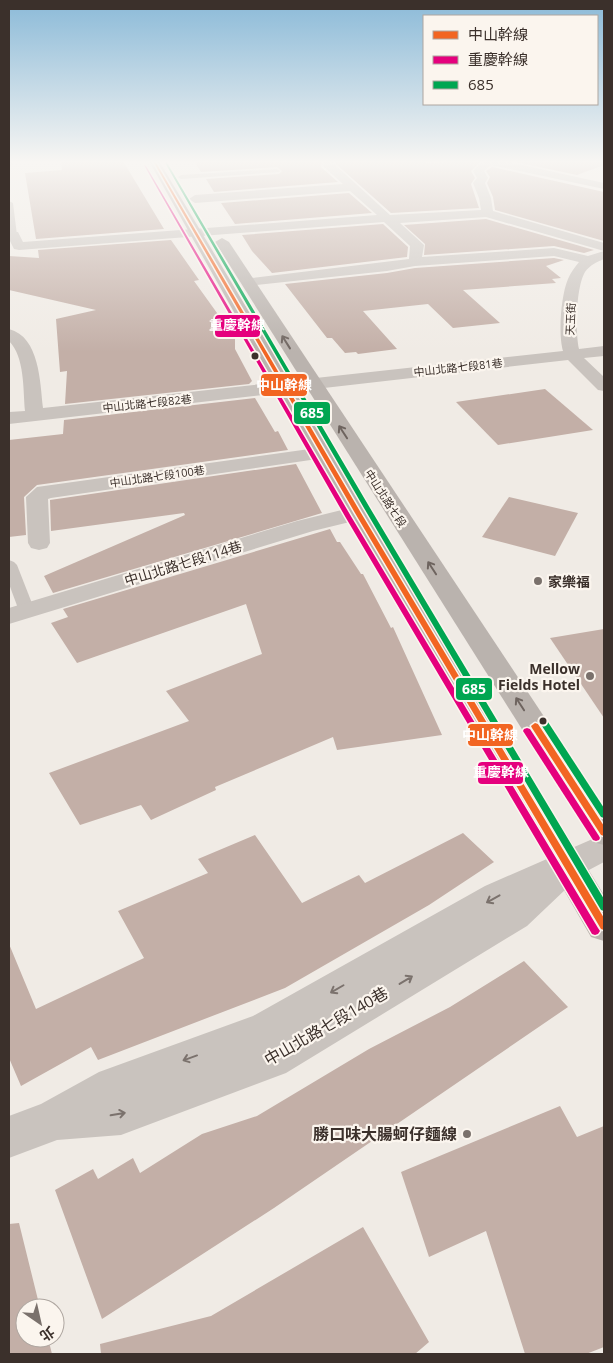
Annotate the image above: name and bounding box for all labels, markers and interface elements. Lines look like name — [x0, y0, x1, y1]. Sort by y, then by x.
legend — [423, 15, 598, 105]
text: 中山幹線 — [468, 24, 528, 44]
text: 重慶幹線 — [468, 49, 528, 69]
text: 685 — [468, 74, 494, 94]
street label: 天玉街 — [562, 302, 578, 336]
line badge: 重慶幹線 — [214, 314, 261, 338]
text: 重慶幹線 — [209, 315, 265, 334]
one-way arrow — [281, 336, 291, 350]
unlabelled marker — [250, 351, 260, 361]
street label: 中山北路七段81巷 — [413, 355, 503, 379]
line badge: 中山幹線 — [260, 373, 308, 397]
text: 中山幹線 — [256, 375, 312, 394]
street label: 中山北路七段82巷 — [102, 391, 192, 415]
line badge: 685 — [293, 401, 331, 425]
text: 685 — [300, 403, 324, 422]
one-way arrow — [338, 425, 348, 439]
street label: 中山北路七段100巷 — [108, 462, 206, 490]
street label: 中山北路七段 — [362, 466, 410, 530]
street label: 中山北路七段114巷 — [122, 536, 244, 590]
one-way arrow — [426, 561, 437, 575]
place label: 家樂福 — [548, 572, 590, 591]
marker: 家樂福 — [532, 575, 544, 587]
place label: Mellow Fields Hotel — [498, 659, 580, 694]
marker: Mellow Fields Hotel — [584, 670, 596, 682]
line badge: 685 — [455, 677, 493, 701]
text: 685 — [462, 679, 486, 698]
one-way arrow — [515, 698, 525, 712]
unlabelled marker — [538, 716, 548, 726]
line badge: 中山幹線 — [467, 723, 514, 747]
text: 中山幹線 — [462, 725, 518, 744]
line badge: 重慶幹線 — [477, 761, 524, 785]
text: 重慶幹線 — [473, 762, 529, 781]
one-way arrow — [485, 894, 500, 904]
one-way arrow — [399, 975, 413, 985]
street label: 中山北路七段140巷 — [260, 982, 392, 1070]
one-way arrow — [329, 984, 344, 994]
one-way arrow — [183, 1054, 199, 1063]
one-way arrow — [109, 1108, 125, 1118]
place label: 勝口味大腸蚵仔麵線 — [313, 1123, 457, 1145]
marker: 勝口味大腸蚵仔麵線 — [461, 1128, 473, 1140]
north arrow — [15, 1298, 65, 1348]
text: 北 — [36, 1322, 59, 1346]

